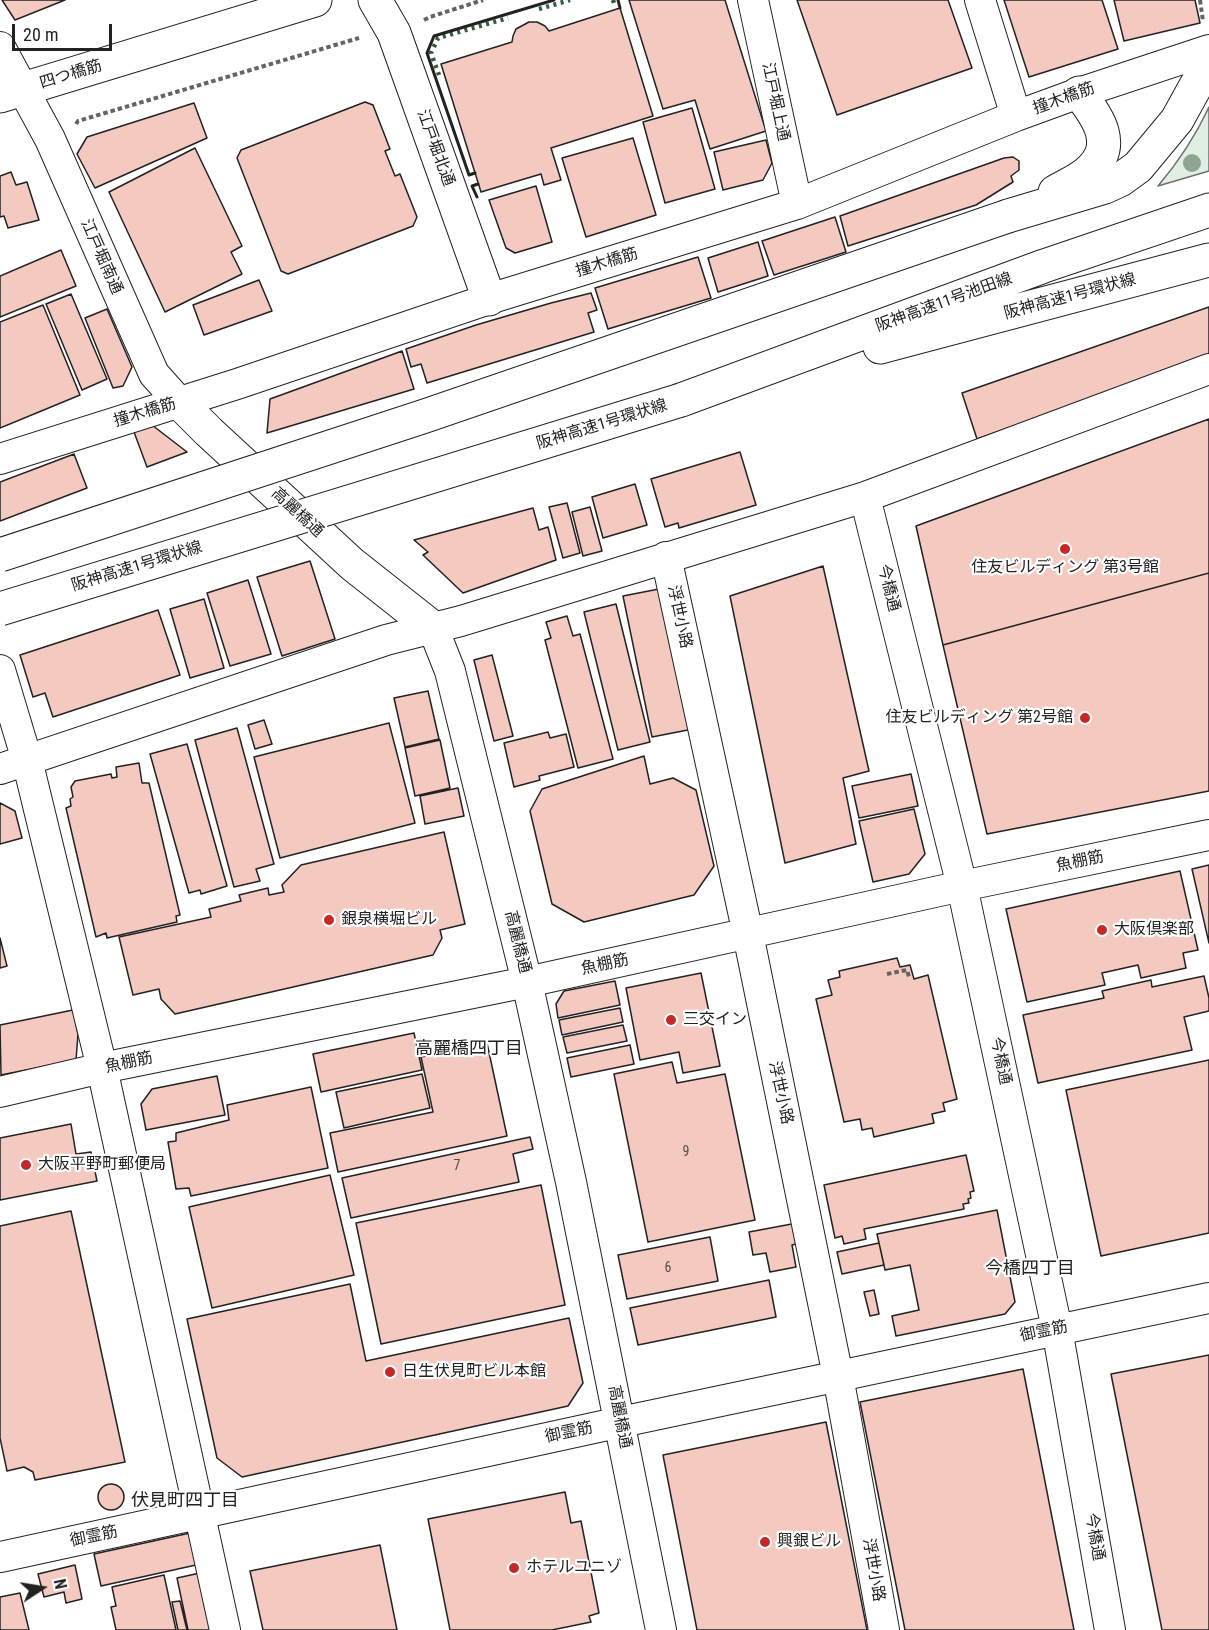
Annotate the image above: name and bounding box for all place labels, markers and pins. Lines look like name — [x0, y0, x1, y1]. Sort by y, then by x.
marker: 住友ビルディング 第3号館 — [1058, 542, 1072, 556]
place label: 住友ビルディング 第3号館 — [971, 558, 1159, 578]
place label: 住友ビルディング 第2号館 — [885, 708, 1073, 728]
marker: 住友ビルディング 第2号館 — [1078, 711, 1092, 725]
place label: 銀泉横堀ビル — [341, 910, 437, 930]
marker: 銀泉横堀ビル — [322, 913, 336, 927]
place label: 大阪倶楽部 — [1114, 920, 1194, 940]
marker: 大阪倶楽部 — [1095, 923, 1109, 937]
place label: 三交イン — [683, 1010, 747, 1030]
marker: 三交イン — [664, 1013, 678, 1027]
place label: 大阪平野町郵便局 — [38, 1155, 166, 1175]
marker: 大阪平野町郵便局 — [19, 1158, 33, 1172]
place label: 日生伏見町ビル本館 — [402, 1362, 546, 1382]
marker: 日生伏見町ビル本館 — [383, 1365, 397, 1379]
place label: 興銀ビル — [777, 1532, 841, 1552]
marker: 興銀ビル — [758, 1535, 772, 1549]
place label: ホテルユニゾ — [526, 1558, 622, 1578]
marker: ホテルユニゾ — [507, 1561, 521, 1575]

